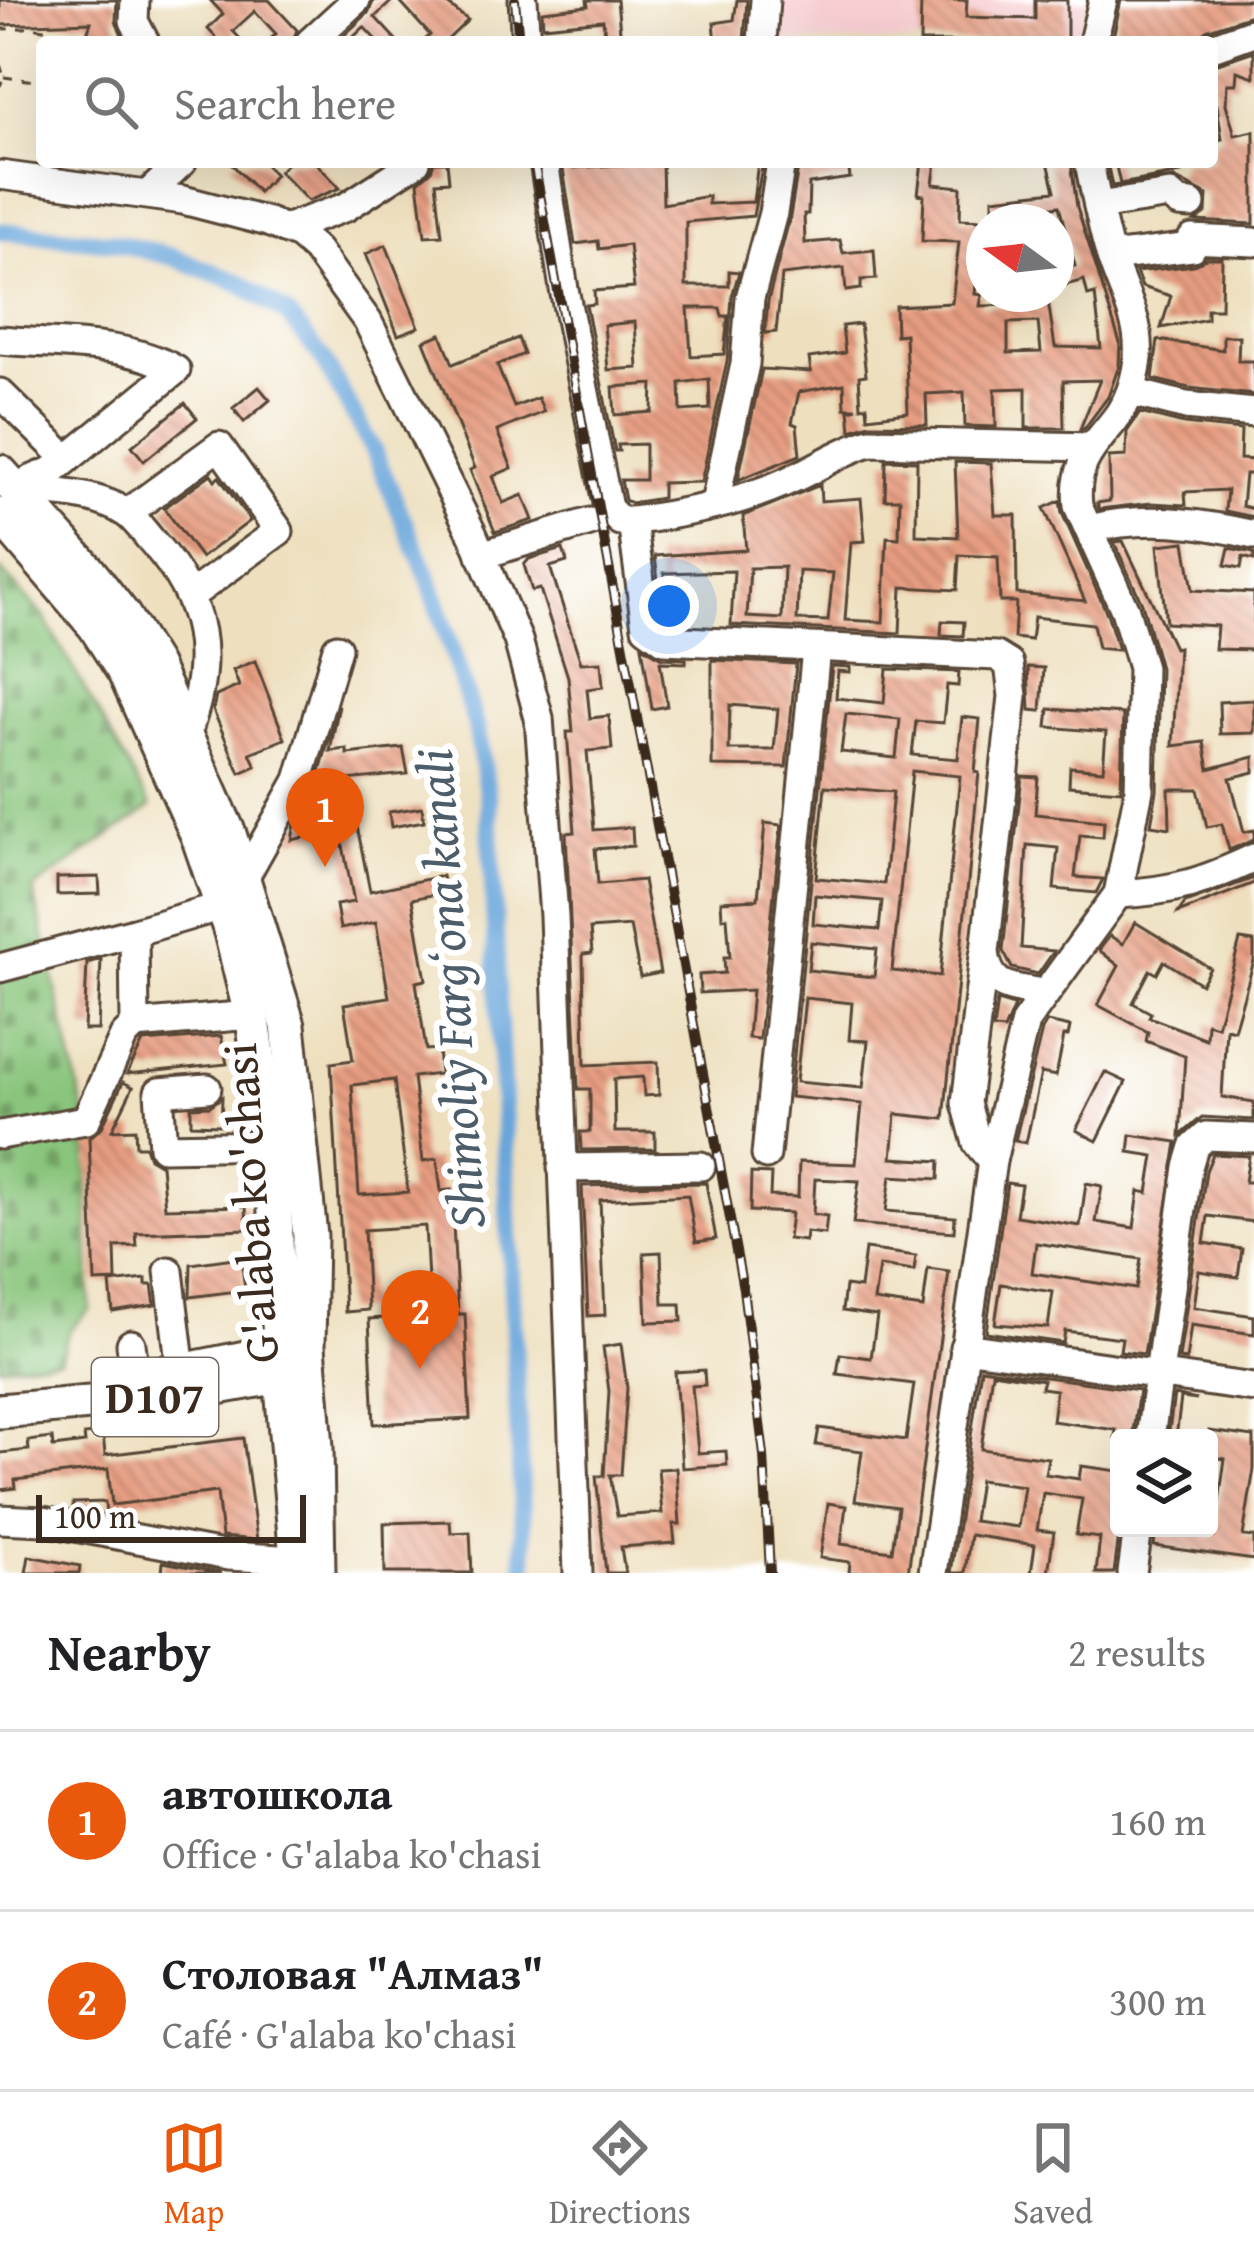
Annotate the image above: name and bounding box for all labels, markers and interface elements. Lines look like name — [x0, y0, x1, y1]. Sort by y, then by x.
search box — [36, 36, 1218, 168]
icon: search — [78, 69, 144, 135]
text: Search here — [174, 70, 396, 135]
north arrow — [966, 204, 1074, 312]
your location — [639, 576, 699, 636]
water label: Shimoliy Fargʻona kanali — [395, 747, 504, 1231]
pin: 1 — [286, 768, 364, 867]
street label: G'alaba ko'chasi — [203, 1041, 296, 1365]
pin: 2 — [381, 1270, 459, 1369]
road number: D107 — [92, 1358, 218, 1436]
map controls — [1110, 1429, 1218, 1537]
button: layers — [1110, 1429, 1218, 1537]
scale bar — [36, 1489, 306, 1542]
text: 100 m — [54, 1492, 136, 1540]
text: Nearby — [48, 1614, 211, 1689]
text: 2 results — [1068, 1623, 1206, 1680]
text: автошкола — [162, 1760, 393, 1825]
text: 1 — [77, 1792, 97, 1849]
text: 160 m — [1109, 1792, 1206, 1849]
text: Office · G'alaba ko'chasi — [162, 1825, 541, 1882]
text: Столовая "Алмаз" — [162, 1940, 544, 2005]
text: 2 — [77, 1972, 97, 2029]
text: 300 m — [1109, 1972, 1206, 2029]
text: Café · G'alaba ko'chasi — [162, 2005, 517, 2062]
tab: Map — [161, 2115, 227, 2235]
tab: Directions — [549, 2115, 691, 2235]
tab: Saved — [1013, 2115, 1093, 2235]

